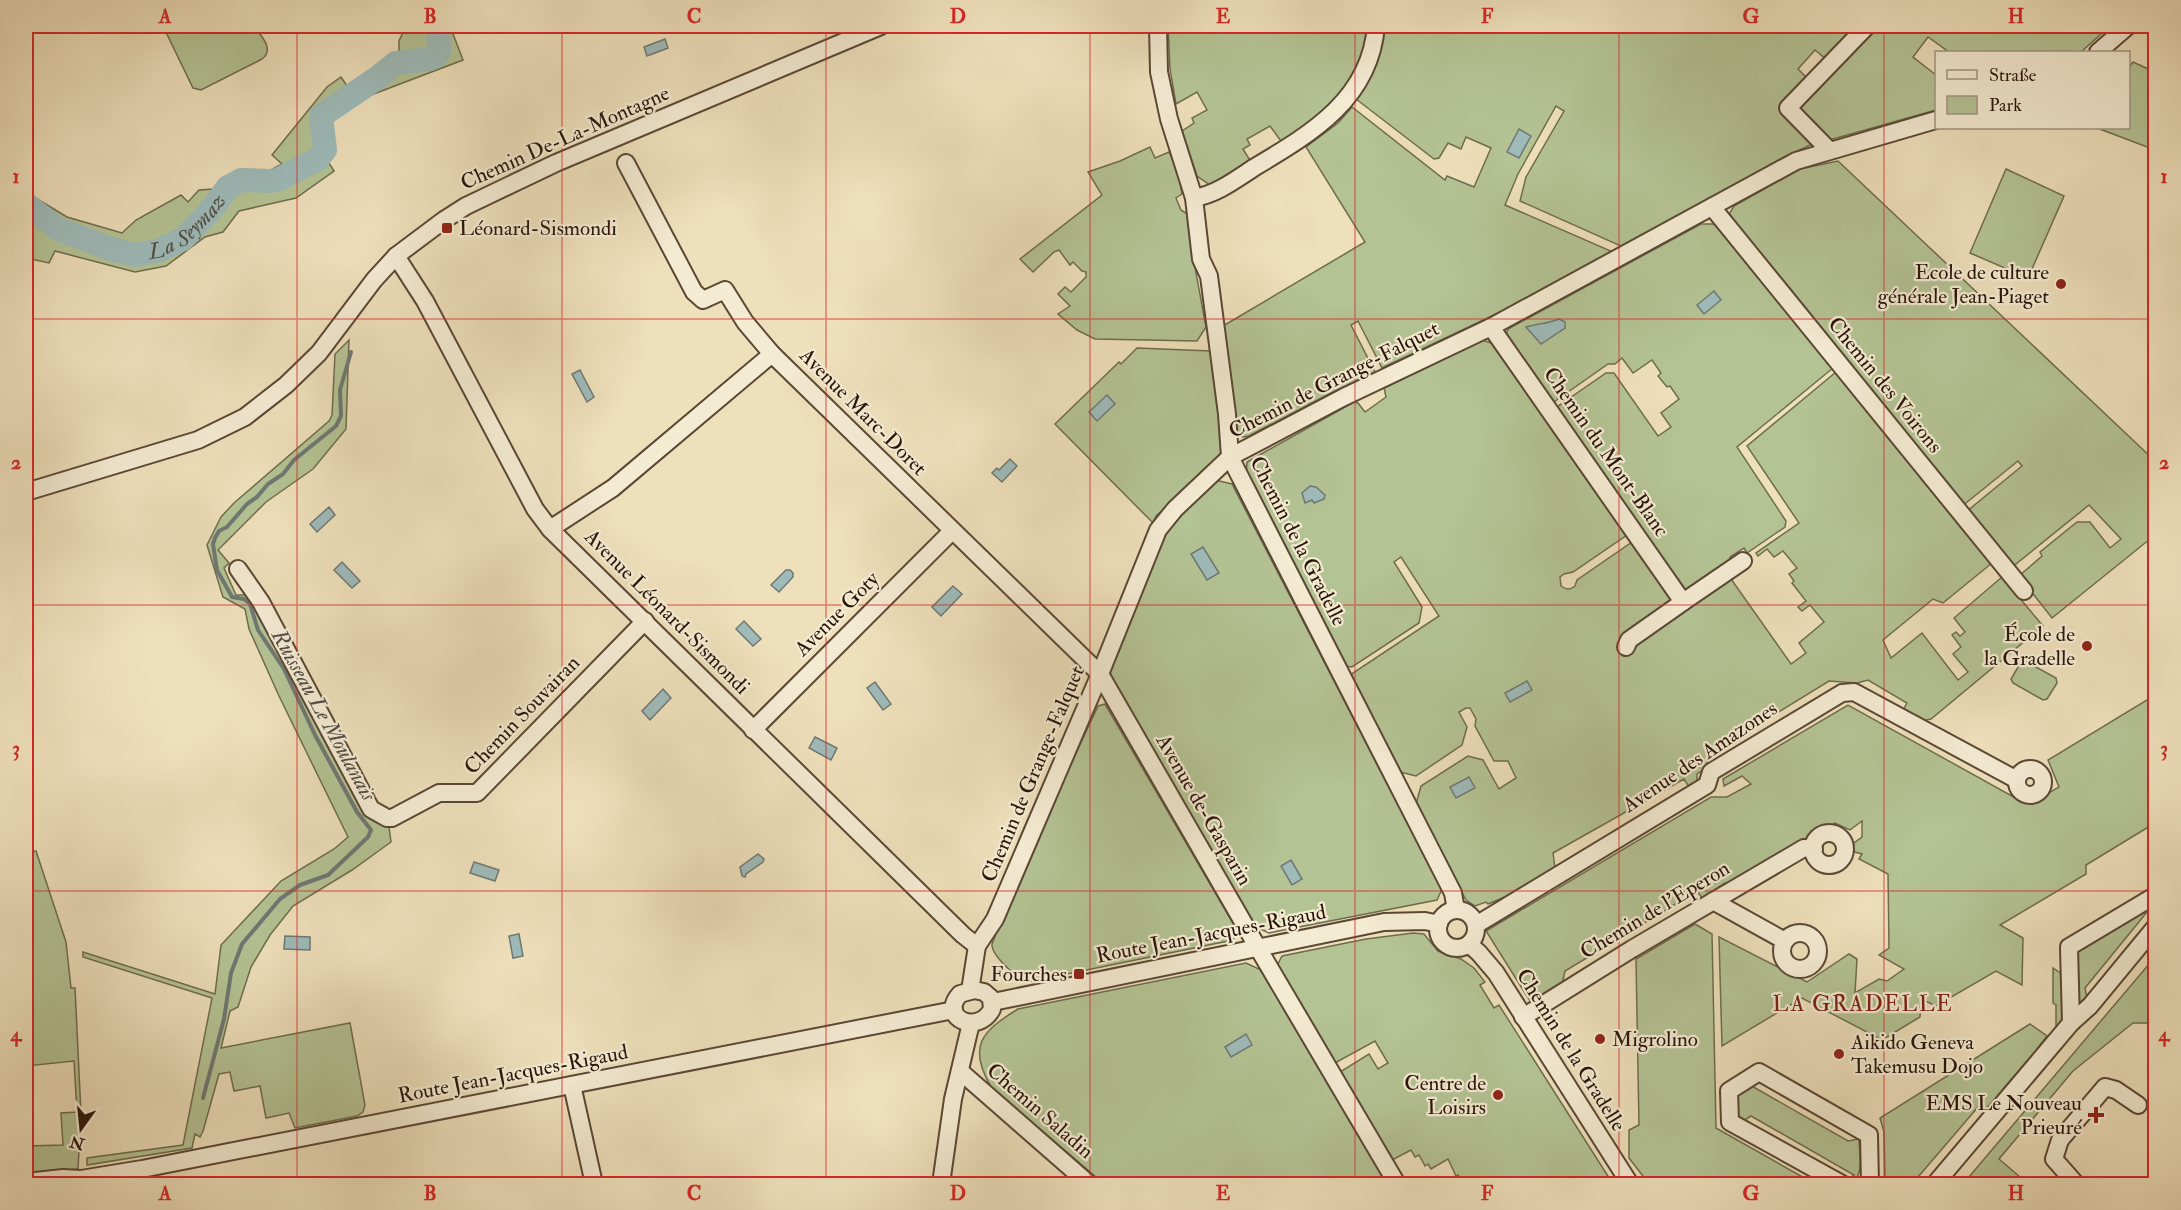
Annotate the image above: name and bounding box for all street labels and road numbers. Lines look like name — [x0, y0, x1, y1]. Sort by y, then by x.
street label: Chemin De-La-Montagne — [456, 80, 674, 196]
street label: Chemin des Voirons — [1822, 311, 1948, 459]
street label: Chemin de Grange-Falquet — [1224, 315, 1444, 445]
street label: Avenue Marc-Doret — [793, 342, 933, 482]
street label: Chemin du Mont-Blanc — [1537, 362, 1675, 543]
street label: Chemin de la Gradelle — [1244, 452, 1353, 631]
street label: Avenue Léonard-Sismondi — [578, 523, 756, 701]
street label: Avenue Goty — [788, 565, 886, 663]
street label: Chemin Souvairan — [458, 650, 586, 780]
street label: Chemin de Grange-Falquet — [975, 661, 1091, 886]
street label: Avenue des Amazones — [1616, 695, 1783, 819]
street label: Avenue de-Gasparin — [1149, 729, 1258, 891]
street label: Chemin de l'Eperon — [1575, 855, 1735, 965]
street label: Route Jean-Jacques-Rigaud — [1094, 898, 1329, 970]
street label: Chemin de la Gradelle — [1510, 964, 1632, 1137]
street label: Route Jean-Jacques-Rigaud — [396, 1038, 631, 1110]
street label: Chemin Saladin — [981, 1057, 1099, 1165]

